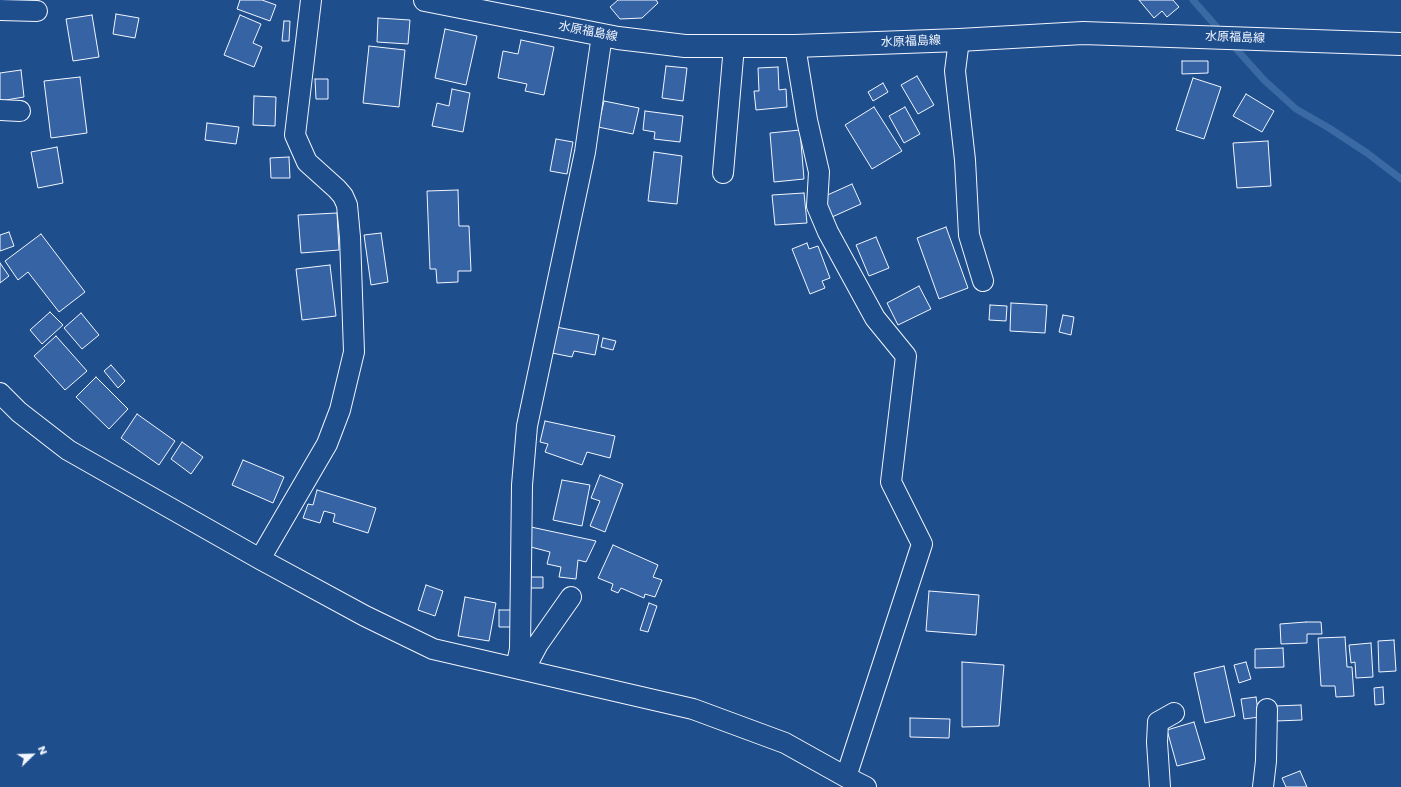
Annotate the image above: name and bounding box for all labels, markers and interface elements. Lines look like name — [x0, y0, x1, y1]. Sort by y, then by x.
street label: 水原福島線 — [557, 19, 619, 45]
street label: 水原福島線 — [1205, 30, 1265, 46]
street label: 水原福島線 — [881, 34, 941, 50]
north arrow — [12, 735, 52, 775]
text: N — [34, 743, 52, 757]

